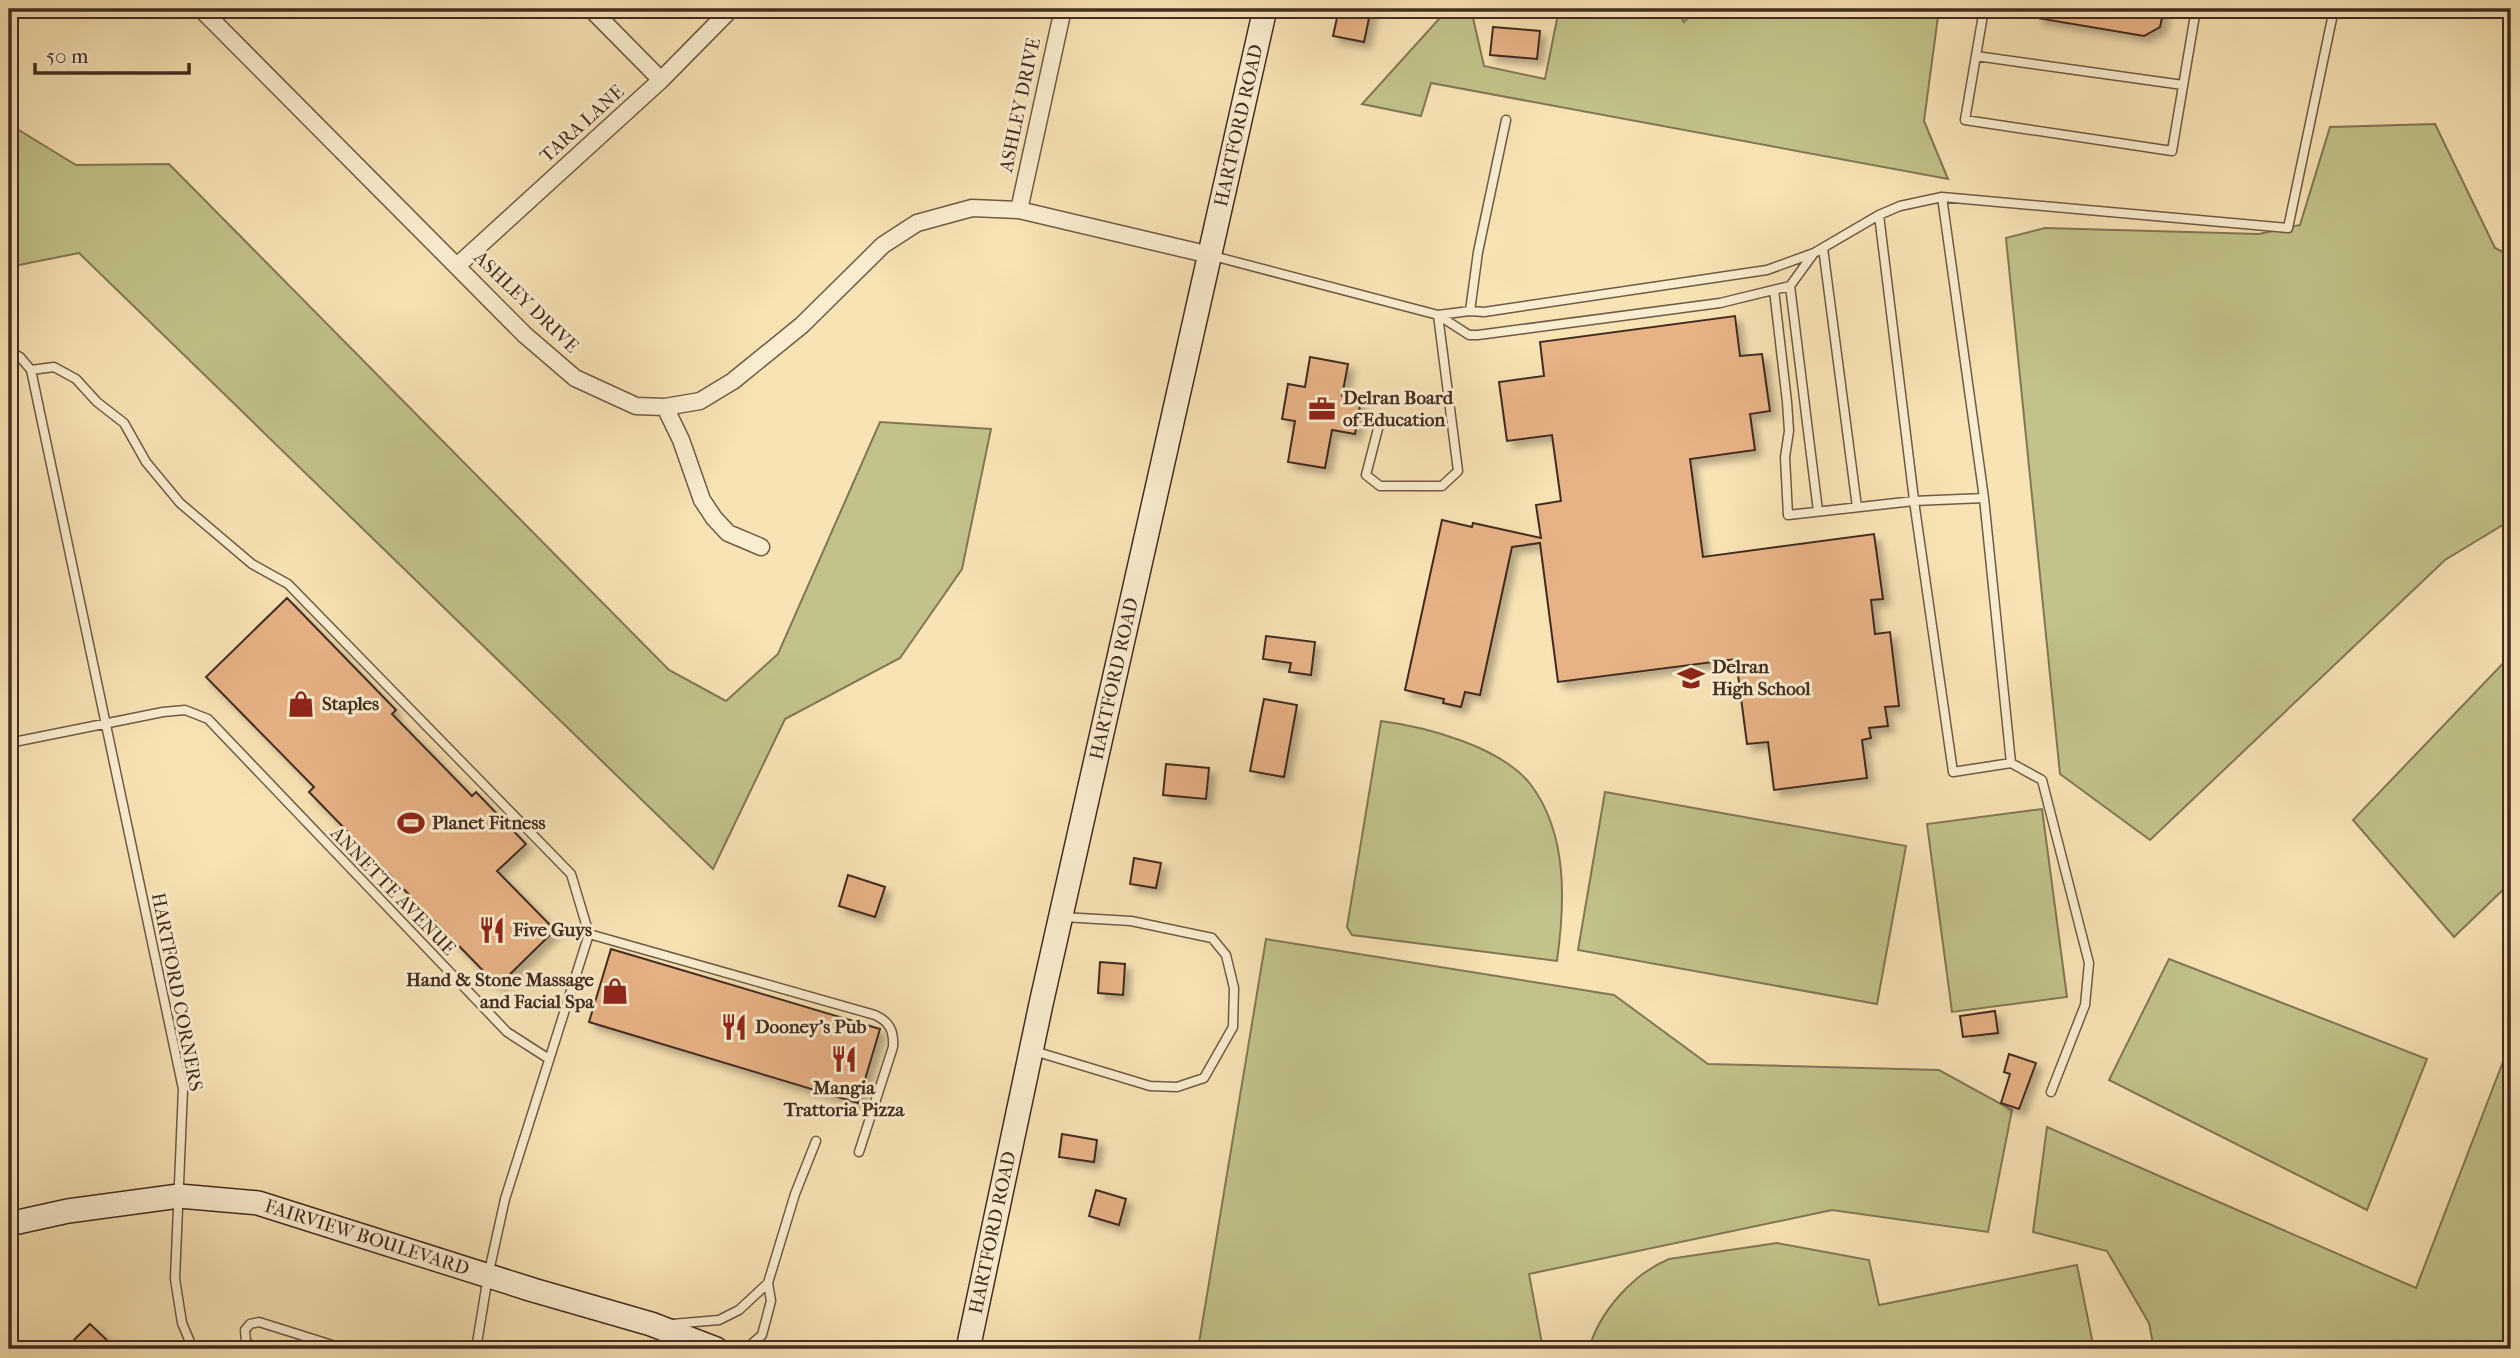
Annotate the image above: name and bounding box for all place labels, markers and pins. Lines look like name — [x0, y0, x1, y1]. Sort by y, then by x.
place label: Delran Board of Education — [1343, 387, 1454, 431]
office icon: Delran Board of Education — [1307, 394, 1337, 424]
place label: Delran High School — [1712, 656, 1811, 700]
school or university icon: Delran High School — [1676, 663, 1706, 693]
shop icon: Staples — [286, 689, 316, 719]
place label: Staples — [322, 693, 379, 715]
sports icon: Planet Fitness — [396, 808, 426, 838]
place label: Planet Fitness — [432, 812, 546, 834]
restaurant icon: Five Guys — [477, 915, 507, 945]
place label: Five Guys — [512, 919, 592, 941]
place label: Hand & Stone Massage and Facial Spa — [406, 969, 595, 1013]
shop icon: Hand & Stone Massage and Facial Spa — [600, 976, 630, 1006]
restaurant icon: Dooney's Pub — [719, 1012, 749, 1042]
place label: Dooney's Pub — [755, 1016, 866, 1038]
restaurant icon: Mangia Trattoria Pizza — [829, 1044, 859, 1074]
place label: Mangia Trattoria Pizza — [783, 1077, 906, 1121]

